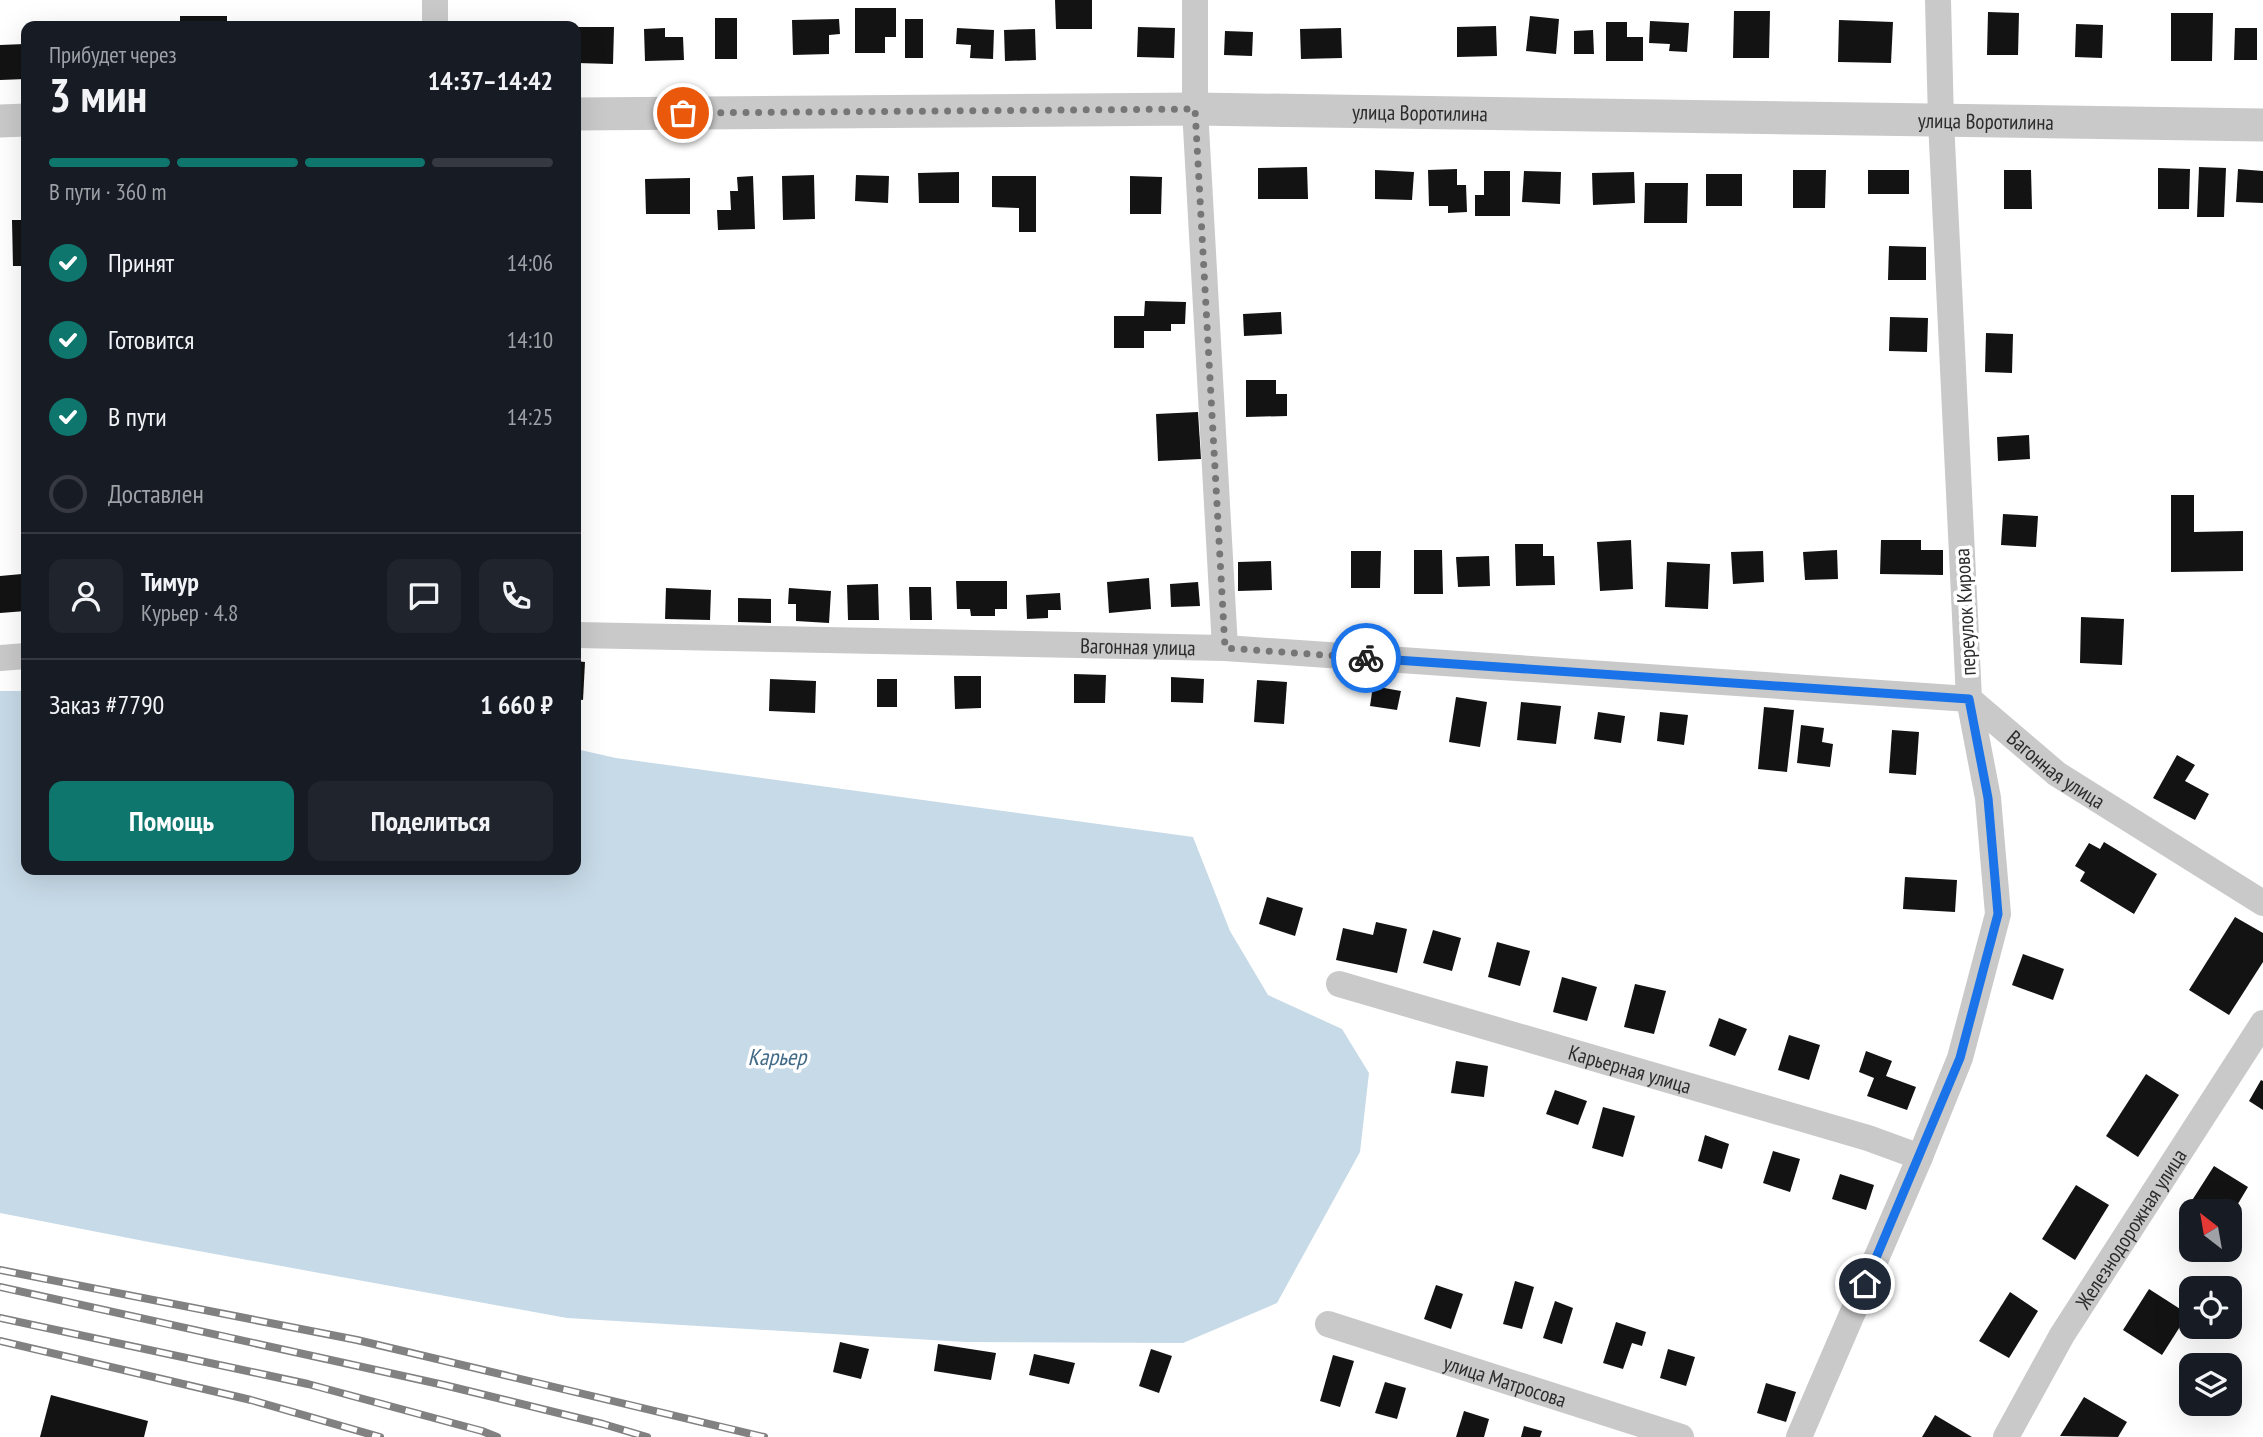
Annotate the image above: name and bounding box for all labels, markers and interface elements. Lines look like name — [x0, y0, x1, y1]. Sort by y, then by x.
text: Прибудет через — [49, 40, 177, 69]
text: 14:37–14:42 — [428, 64, 553, 97]
text: 3 мин — [49, 65, 147, 125]
pin — [653, 83, 713, 143]
icon: bag — [664, 94, 702, 132]
street label: улица Воротилина — [1352, 98, 1488, 127]
street label: улица Воротилина — [1918, 106, 2054, 135]
text: В пути · 360 m — [49, 177, 166, 206]
icon: check — [49, 244, 87, 282]
text: Принят — [108, 246, 174, 279]
text: 14:06 — [507, 248, 553, 277]
icon: check — [49, 321, 87, 359]
text: Готовится — [108, 323, 194, 356]
text: 14:10 — [507, 325, 553, 354]
icon: check — [49, 398, 87, 436]
text: В пути — [108, 400, 167, 433]
text: 14:25 — [507, 402, 553, 431]
text: Доставлен — [108, 477, 204, 510]
street label: переулок Кирова — [1948, 548, 1982, 676]
button: person — [49, 559, 123, 633]
button: chat — [387, 559, 461, 633]
button: phone — [479, 559, 553, 633]
text: Тимур — [141, 565, 199, 598]
text: Курьер · 4.8 — [141, 598, 238, 627]
courier — [1331, 623, 1401, 693]
street label: Вагонная улица — [1080, 632, 1196, 661]
icon: bike — [1347, 639, 1385, 677]
text: Заказ #7790 — [49, 688, 164, 721]
text: 1 660 ₽ — [480, 688, 553, 721]
street label: Вагонная улица — [2002, 724, 2110, 814]
button: Помощь — [49, 781, 294, 861]
button: Поделиться — [308, 781, 553, 861]
street label: Карьерная улица — [1565, 1038, 1694, 1099]
water label: Карьер — [748, 1042, 808, 1071]
street label: Железнодорожная улица — [2069, 1143, 2192, 1315]
north arrow — [2179, 1199, 2242, 1262]
map controls — [2179, 1199, 2242, 1416]
pin — [1835, 1254, 1895, 1314]
icon: home — [1846, 1265, 1884, 1303]
button: locate — [2179, 1276, 2242, 1339]
street label: улица Матросова — [1440, 1348, 1570, 1413]
button: layers — [2179, 1353, 2242, 1416]

